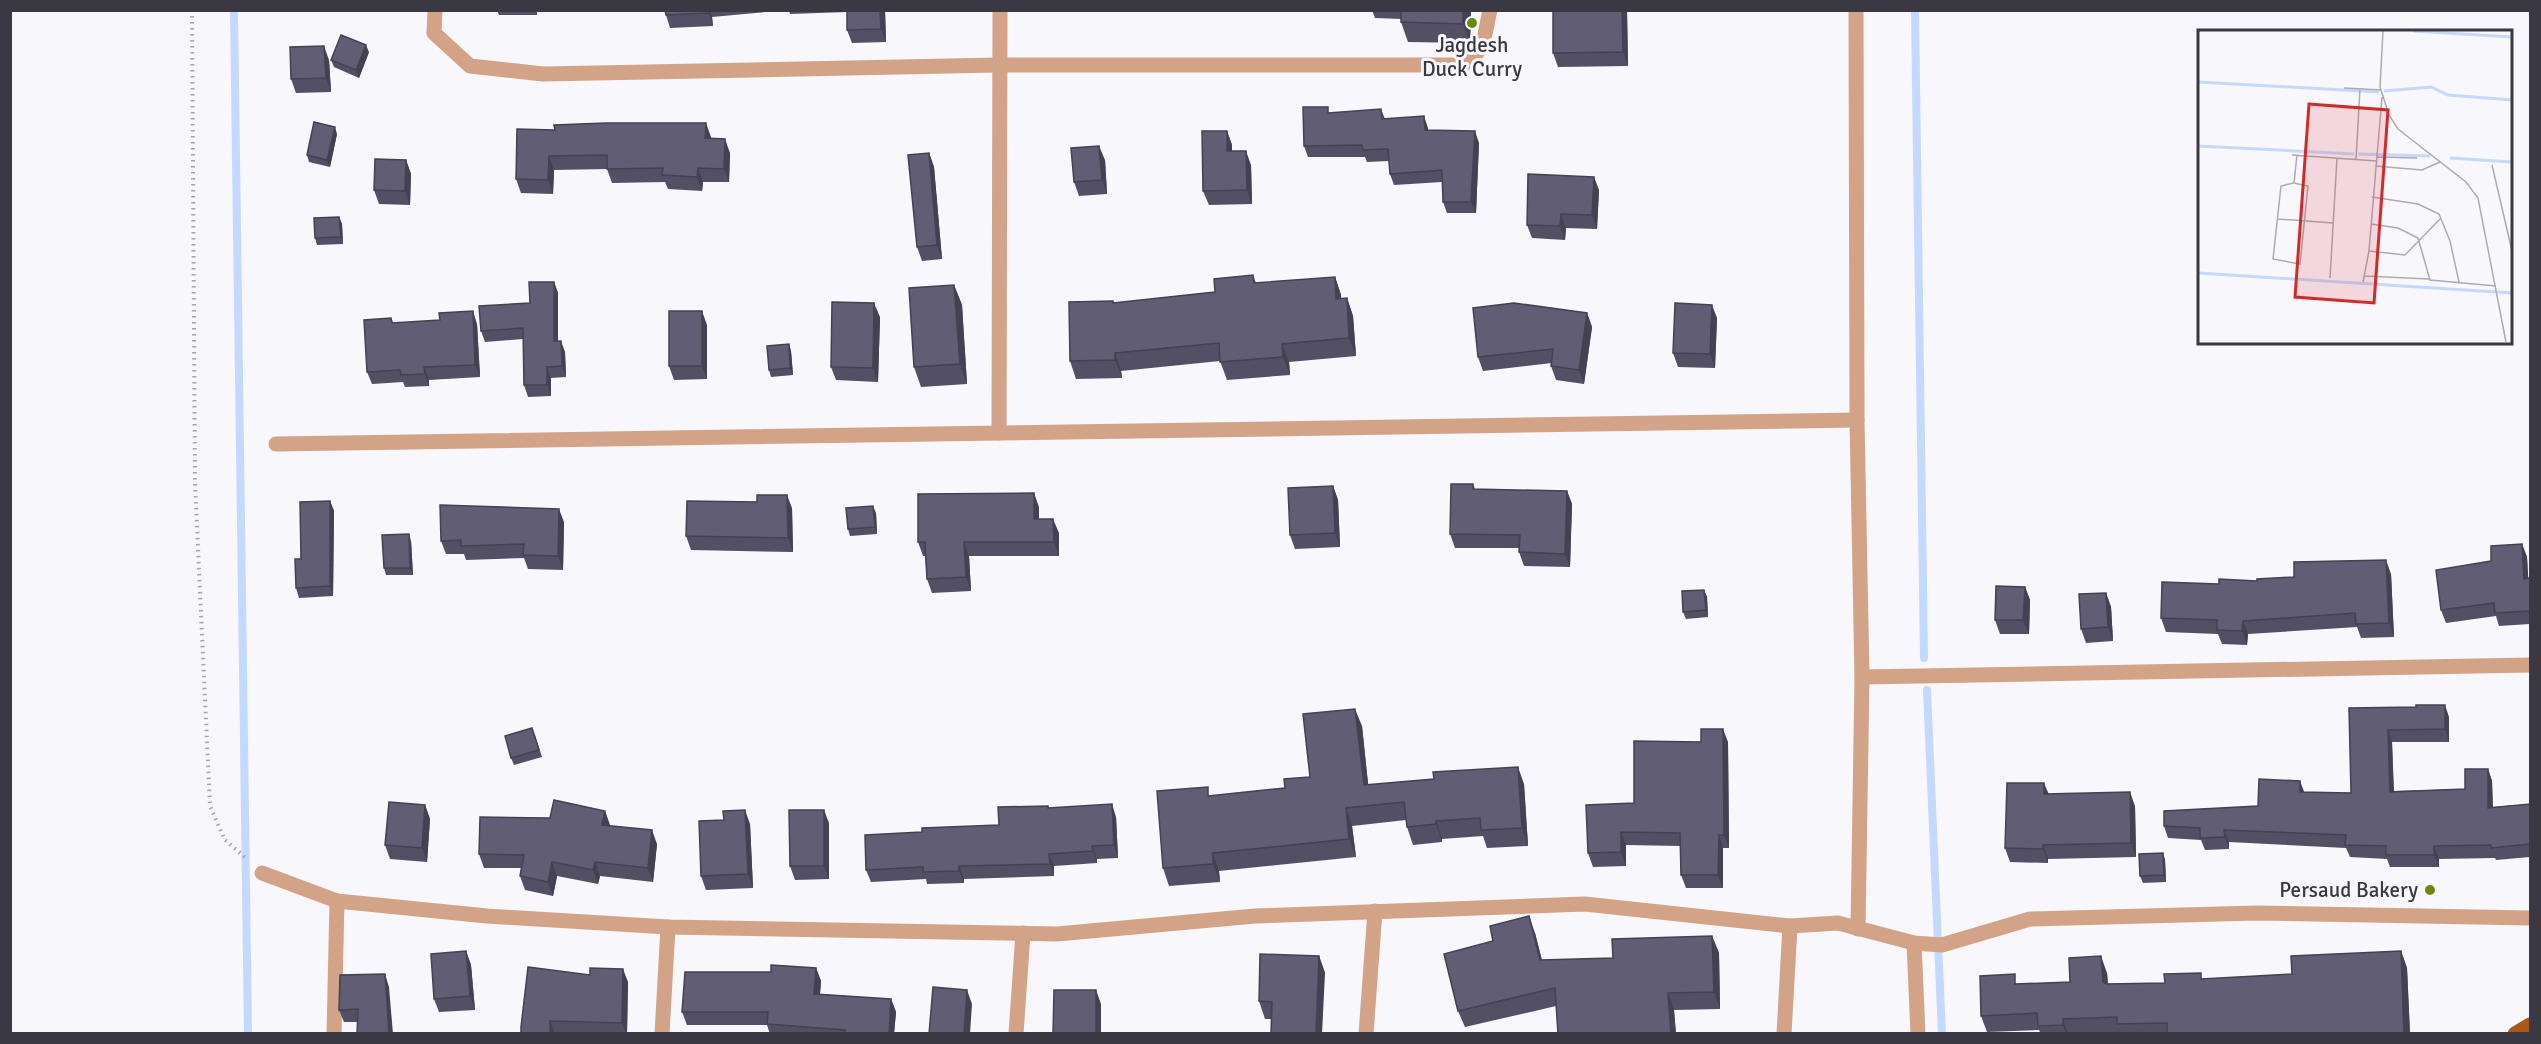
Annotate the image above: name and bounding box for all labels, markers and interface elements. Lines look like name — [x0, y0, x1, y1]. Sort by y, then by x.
marker: Jagdesh Duck Curry — [1465, 16, 1479, 30]
inset map — [2198, 30, 2511, 344]
place label: Jagdesh Duck Curry — [1422, 32, 1522, 82]
place label: Persaud Bakery — [2279, 877, 2418, 903]
marker: Persaud Bakery — [2423, 883, 2437, 897]

